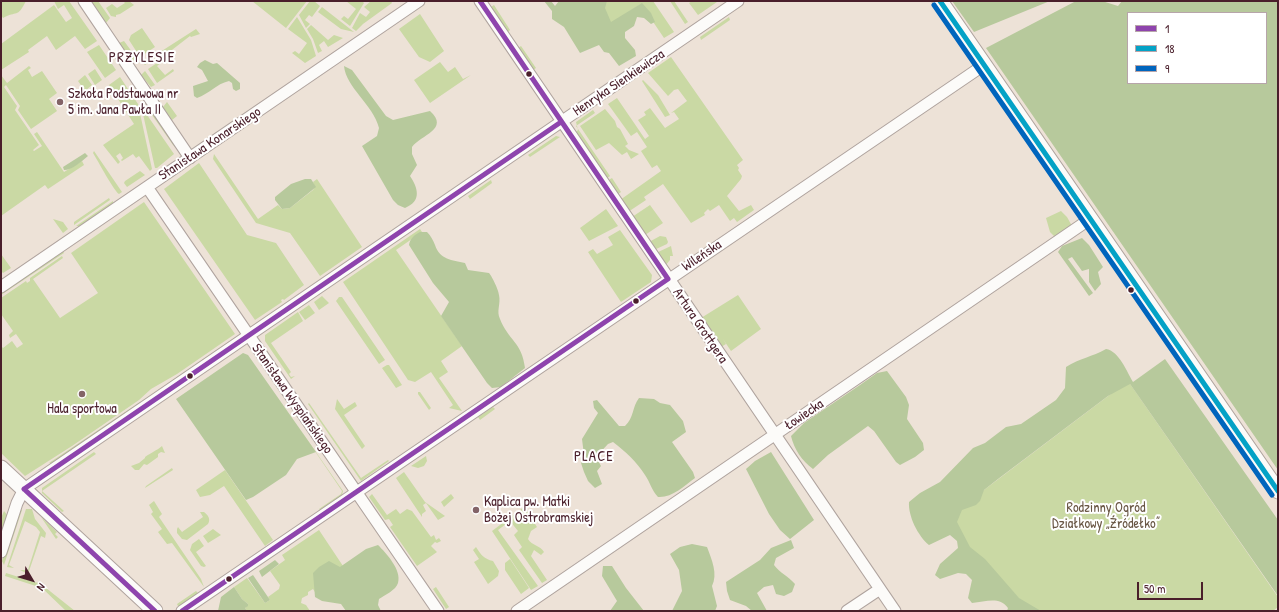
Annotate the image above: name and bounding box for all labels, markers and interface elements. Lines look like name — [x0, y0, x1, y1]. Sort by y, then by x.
legend — [1127, 12, 1267, 84]
text: 1 — [1165, 20, 1169, 37]
text: 18 — [1165, 40, 1175, 57]
street label: Henryka Sienkiewicza — [570, 46, 668, 120]
district label: PRZYLESIE — [109, 49, 175, 67]
text: 9 — [1165, 60, 1169, 77]
unlabelled marker — [524, 69, 534, 79]
place label: Szkoła Podstawowa nr 5 im. Jana Pawła II — [68, 86, 178, 118]
marker: Szkoła Podstawowa nr 5 im. Jana Pawła II — [55, 97, 65, 107]
street label: Stanisława Konarskiego — [156, 104, 264, 184]
street label: Wileńska — [679, 237, 725, 275]
street label: Artura Grottgera — [669, 285, 731, 367]
unlabelled marker — [1126, 285, 1136, 295]
unlabelled marker — [631, 296, 641, 306]
street label: Stanisława Wyspiańskiego — [248, 341, 336, 457]
unlabelled marker — [185, 371, 195, 381]
marker: Hala sportowa — [77, 389, 87, 399]
street label: Łowiecka — [781, 396, 827, 434]
place label: Hala sportowa — [47, 401, 117, 417]
district label: PLACE — [574, 448, 614, 466]
place label: Kaplica pw. Matki Bożej Ostrobramskiej — [484, 494, 593, 526]
park label: Rodzinny Ogród Działkowy „Źródełko” — [1052, 500, 1160, 532]
marker: Kaplica pw. Matki Bożej Ostrobramskiej — [471, 505, 481, 515]
north arrow — [12, 560, 52, 600]
unlabelled marker — [224, 574, 234, 584]
scale bar — [1139, 574, 1205, 600]
text: 50 m — [1144, 580, 1165, 597]
text: N — [34, 581, 49, 594]

